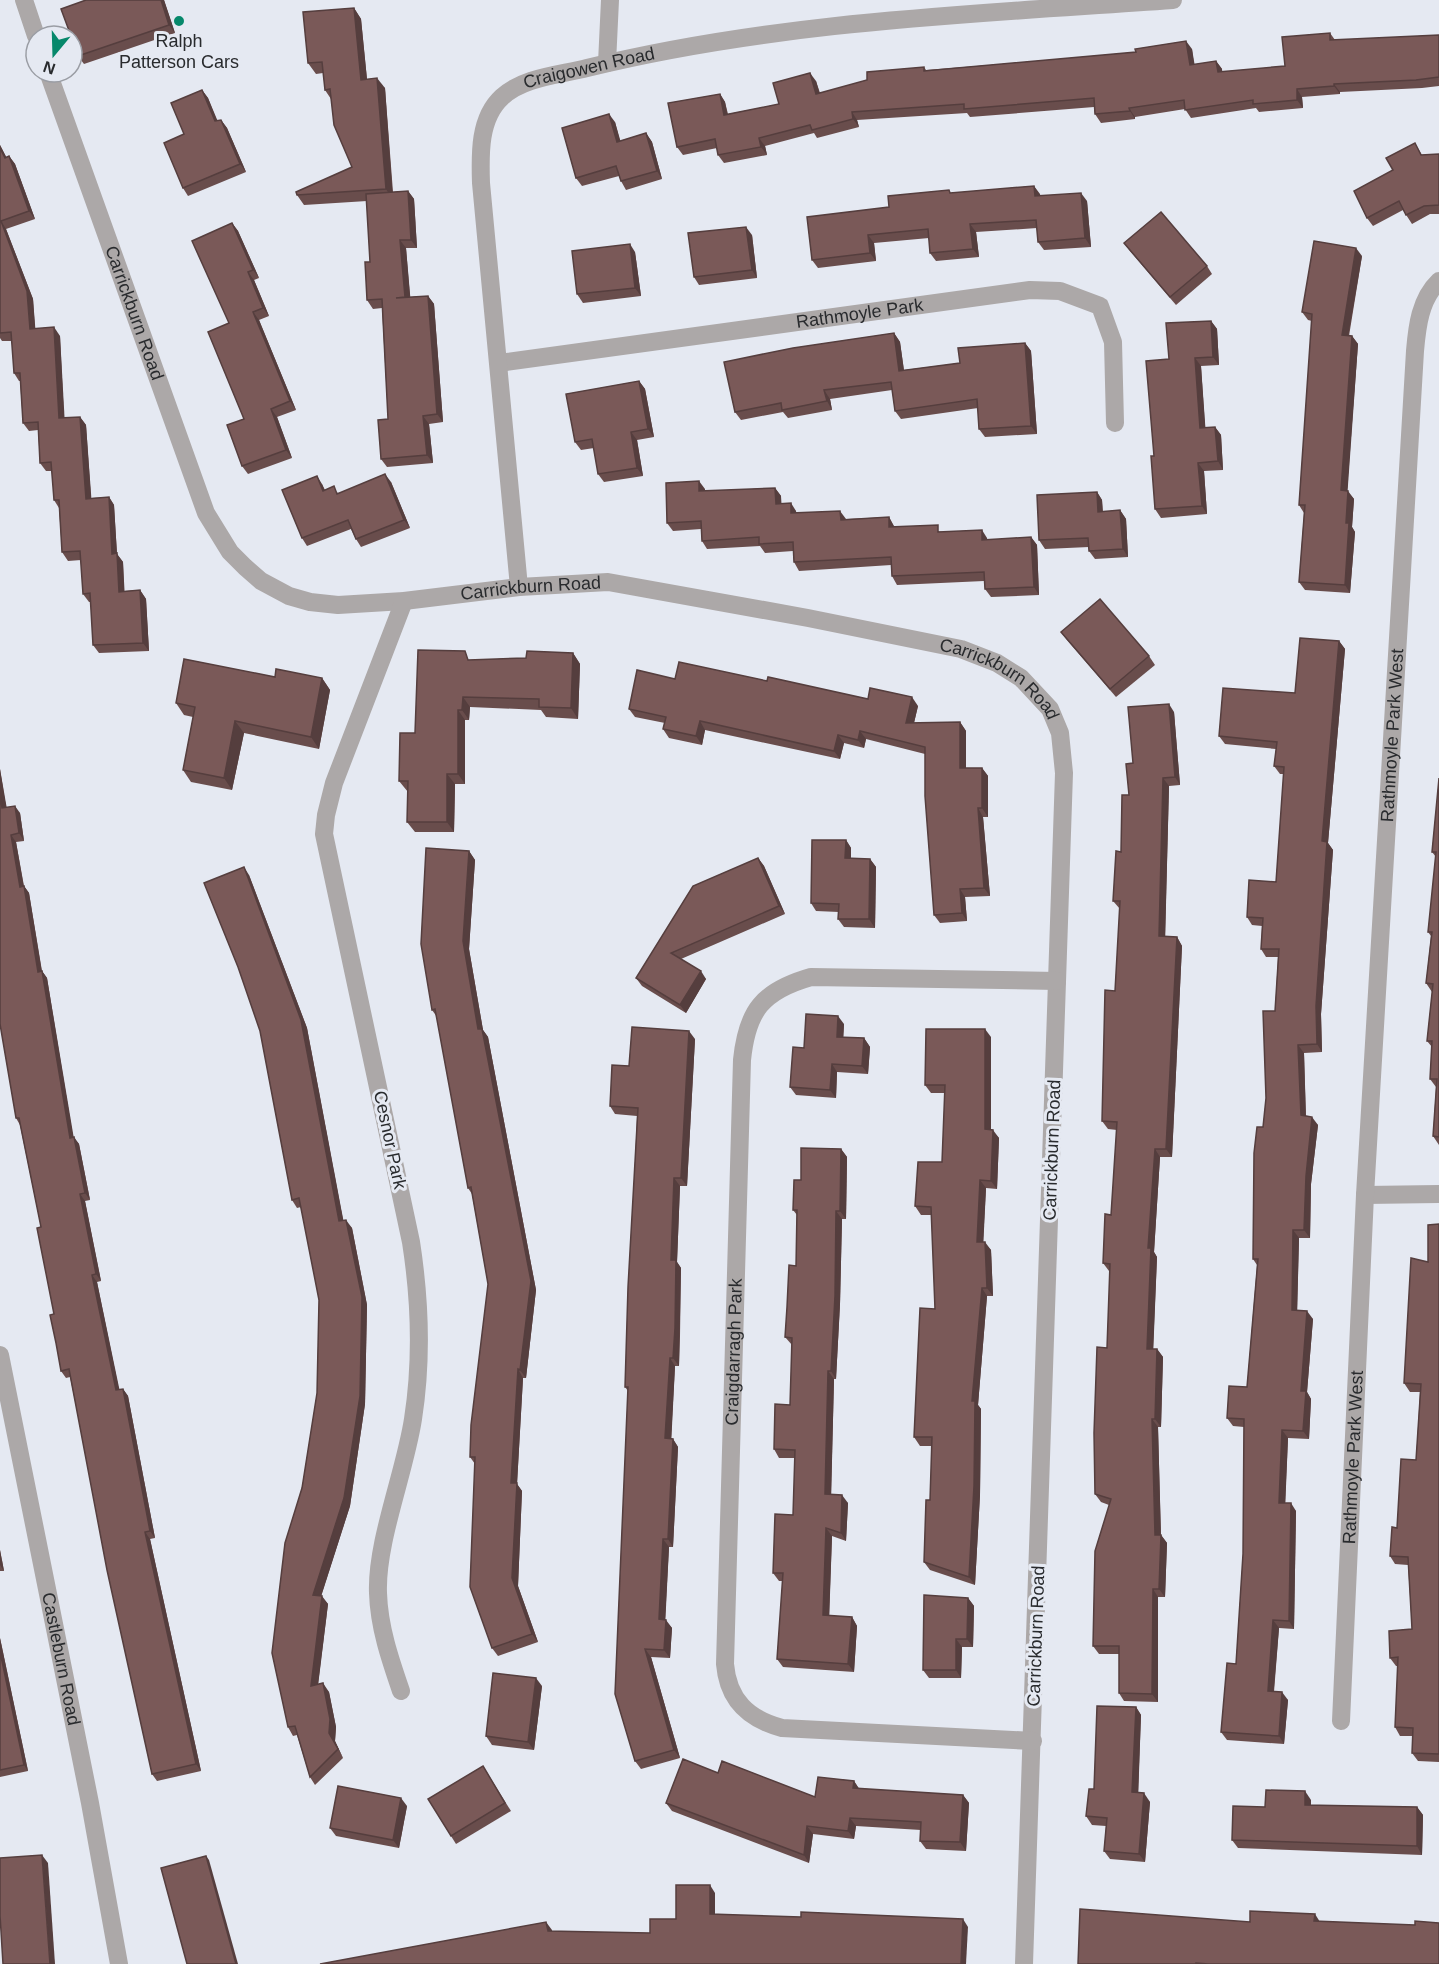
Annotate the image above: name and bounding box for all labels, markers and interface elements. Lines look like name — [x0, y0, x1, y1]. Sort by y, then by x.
marker: Ralph Patterson Cars — [172, 14, 186, 28]
north arrow — [24, 24, 84, 84]
place label: Ralph Patterson Cars — [119, 31, 239, 72]
street label: Craigowen Road — [520, 43, 656, 93]
text: N — [41, 58, 58, 78]
street label: Carrickburn Road — [101, 243, 168, 383]
street label: Rathmoyle Park — [795, 295, 925, 332]
street label: Carrickburn Road — [459, 572, 602, 604]
street label: Carrickburn Road — [938, 635, 1063, 722]
street label: Rathmoyle Park West — [1377, 648, 1407, 823]
street label: Carrickburn Road — [1040, 1079, 1064, 1221]
street label: Cesnor Park — [370, 1089, 410, 1192]
street label: Craigdarragh Park — [722, 1277, 746, 1426]
street label: Rathmoyle Park West — [1339, 1370, 1367, 1545]
street label: Carrickburn Road — [1024, 1565, 1048, 1707]
street label: Castleburn Road — [38, 1591, 84, 1727]

